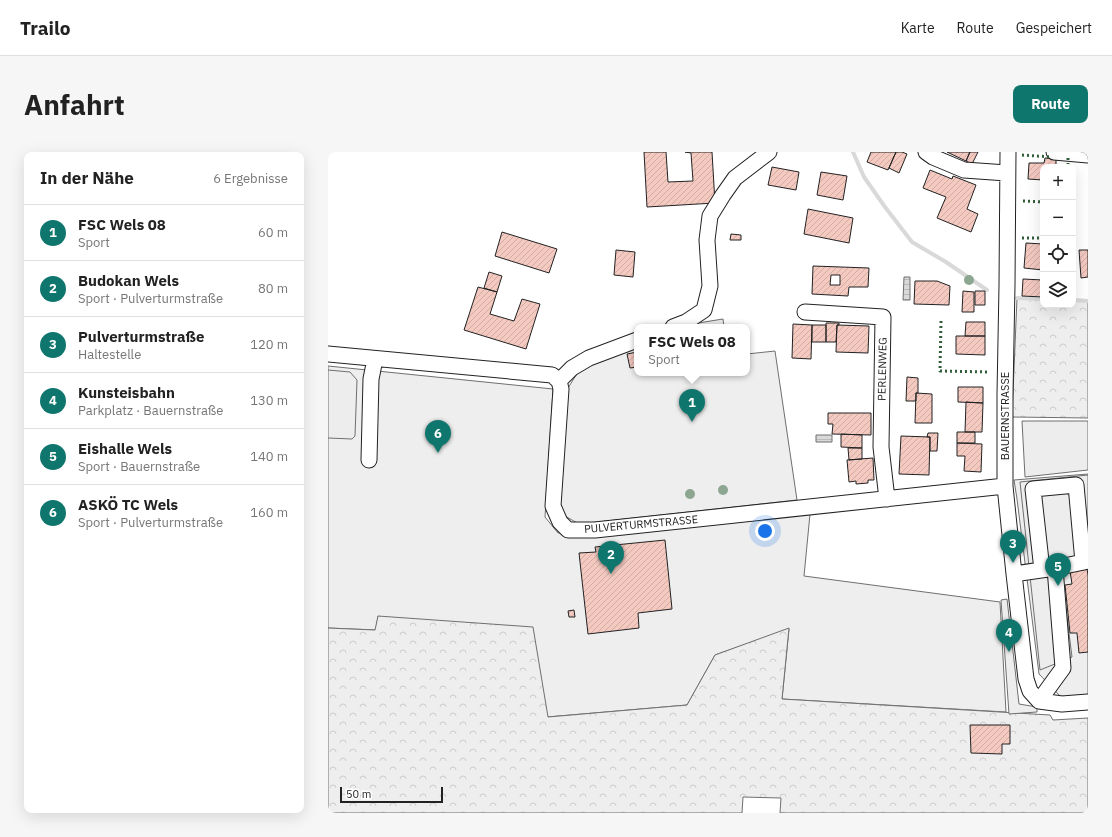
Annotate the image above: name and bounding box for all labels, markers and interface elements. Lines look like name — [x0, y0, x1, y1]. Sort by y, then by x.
text: Trailo — [20, 16, 70, 40]
text: Karte — [901, 19, 935, 37]
text: Route — [957, 19, 994, 37]
text: Gespeichert — [1016, 19, 1092, 37]
button: Route — [1013, 85, 1088, 123]
text: Anfahrt — [24, 86, 125, 123]
map controls — [1040, 164, 1076, 308]
button: + — [1040, 164, 1076, 200]
text: In der Nähe — [40, 167, 134, 189]
text: 6 Ergebnisse — [213, 170, 288, 187]
button: − — [1040, 200, 1076, 236]
text: FSC Wels 08 — [78, 215, 166, 234]
text: 1 — [49, 224, 57, 241]
text: 60 m — [258, 224, 288, 241]
text: Sport — [78, 234, 110, 251]
button: locate — [1040, 236, 1076, 272]
text: Budokan Wels — [78, 271, 179, 290]
button: layers — [1040, 272, 1076, 308]
text: 2 — [49, 280, 57, 297]
text: 80 m — [258, 280, 288, 297]
text: Sport · Pulverturmstraße — [78, 290, 223, 307]
popup — [634, 324, 750, 376]
text: Pulverturmstraße — [78, 327, 204, 346]
text: FSC Wels 08 — [648, 332, 736, 351]
text: 3 — [49, 336, 57, 353]
text: 120 m — [250, 336, 288, 353]
street label: PERLENWEG — [874, 337, 890, 401]
text: Haltestelle — [78, 346, 141, 363]
text: Sport — [648, 351, 680, 368]
street label: BAUERNSTRASSE — [998, 372, 1012, 460]
text: Kunsteisbahn — [78, 383, 175, 402]
pin: 1 — [679, 389, 705, 422]
text: 4 — [49, 392, 57, 409]
text: 130 m — [250, 392, 288, 409]
text: Parkplatz · Bauernstraße — [78, 402, 223, 419]
pin: 6 — [425, 420, 451, 453]
text: Eishalle Wels — [78, 439, 172, 458]
text: 5 — [49, 448, 57, 465]
text: 140 m — [250, 448, 288, 465]
text: Sport · Bauernstraße — [78, 458, 200, 475]
text: ASKÖ TC Wels — [78, 495, 178, 514]
text: 6 — [49, 504, 57, 521]
text: 160 m — [250, 504, 288, 521]
street label: PULVERTURMSTRASSE — [583, 512, 699, 536]
text: Sport · Pulverturmstraße — [78, 514, 223, 531]
your location — [755, 521, 775, 541]
pin: 3 — [1000, 530, 1026, 563]
pin: 2 — [598, 541, 624, 574]
pin: 5 — [1045, 553, 1071, 586]
pin: 4 — [996, 619, 1022, 652]
scale bar — [340, 785, 443, 804]
text: 50 m — [346, 787, 371, 801]

